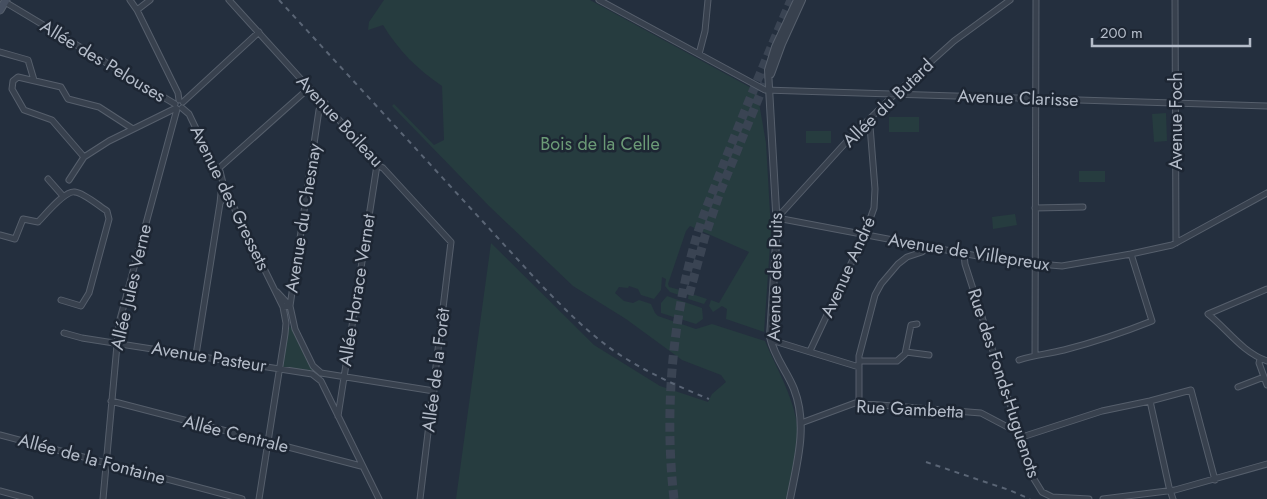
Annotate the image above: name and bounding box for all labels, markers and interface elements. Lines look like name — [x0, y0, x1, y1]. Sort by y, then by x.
street label: Allée des Pelouses — [35, 13, 171, 109]
scale bar — [1092, 15, 1250, 47]
text: 200 m — [1100, 22, 1143, 44]
street label: Allée du Butard — [836, 53, 940, 153]
street label: Avenue Boileau — [290, 69, 390, 173]
street label: Avenue Foch — [1163, 72, 1189, 170]
street label: Avenue Clarisse — [957, 83, 1079, 113]
street label: Avenue des Gressets — [184, 121, 276, 275]
park label: Bois de la Celle — [540, 131, 660, 157]
street label: Avenue du Chesnay — [278, 141, 328, 295]
street label: Allée Horace Vernet — [332, 211, 382, 368]
street label: Avenue des Puits — [761, 212, 789, 342]
street label: Avenue André — [814, 212, 882, 322]
street label: Allée Jules Verne — [104, 221, 158, 353]
street label: Avenue de Villepreux — [886, 226, 1052, 278]
street label: Rue des Fonds-Huguenots — [961, 285, 1047, 481]
street label: Allée de la Forêt — [415, 306, 457, 434]
street label: Avenue Pasteur — [150, 335, 269, 379]
street label: Rue Gambetta — [856, 393, 964, 425]
street label: Allée Centrale — [181, 408, 291, 460]
street label: Allée de la Fontaine — [16, 427, 168, 491]

